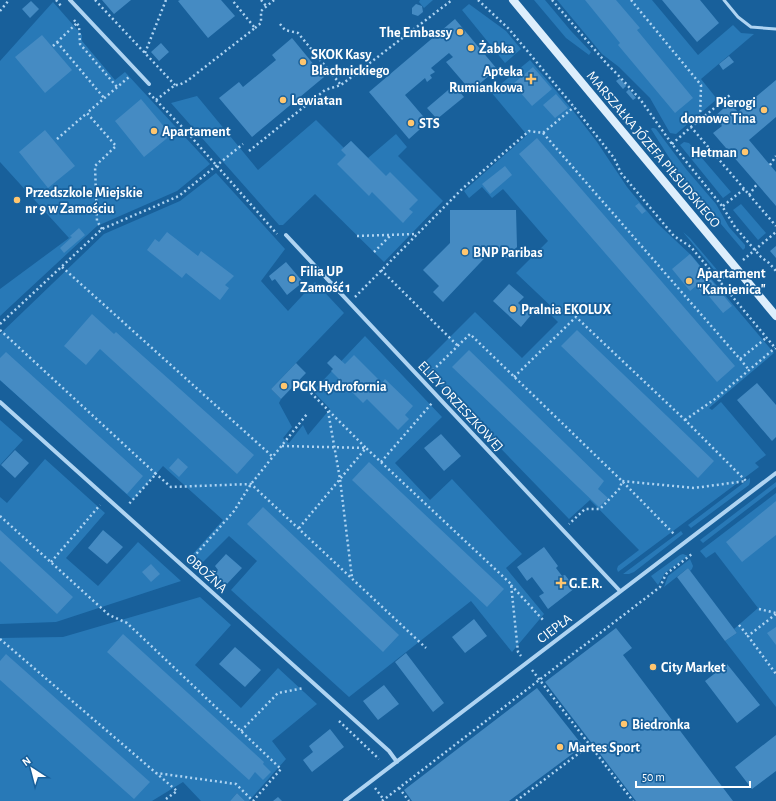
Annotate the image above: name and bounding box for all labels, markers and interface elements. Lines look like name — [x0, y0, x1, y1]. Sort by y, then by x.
place label: The Embassy — [379, 26, 453, 40]
marker: The Embassy — [455, 27, 465, 37]
place label: Żabka — [479, 40, 514, 56]
marker: Żabka — [466, 43, 476, 53]
place label: SKOK Kasy Blachnickiego — [311, 48, 390, 78]
marker: SKOK Kasy Blachnickiego — [298, 57, 308, 67]
place label: Apteka Rumiankowa — [449, 65, 523, 95]
street label: MARSZAŁKA JÓZEFA PIŁSUDSKIEGO — [584, 67, 725, 231]
marker: Apteka Rumiankowa — [526, 74, 536, 84]
place label: Lewiatan — [291, 94, 343, 108]
marker: Lewiatan — [278, 95, 288, 105]
place label: Pierogi domowe Tina — [681, 96, 756, 126]
marker: Pierogi domowe Tina — [759, 105, 769, 115]
place label: STS — [419, 117, 440, 131]
marker: STS — [406, 118, 416, 128]
place label: Apartament — [162, 125, 231, 139]
marker: Apartament — [149, 126, 159, 136]
place label: Hetman — [691, 146, 737, 160]
marker: Hetman — [740, 147, 750, 157]
place label: Przedszkole Miejskie nr 9 w Zamościu — [25, 186, 143, 216]
marker: Przedszkole Miejskie nr 9 w Zamościu — [12, 195, 22, 205]
place label: BNP Paribas — [473, 246, 543, 260]
marker: BNP Paribas — [460, 247, 470, 257]
place label: Filia UP Zamość 1 — [300, 265, 350, 295]
place label: Apartament "Kamienica" — [697, 267, 766, 297]
marker: Filia UP Zamość 1 — [287, 274, 297, 284]
marker: Apartament "Kamienica" — [684, 276, 694, 286]
place label: Pralnia EKOLUX — [521, 303, 612, 317]
marker: Pralnia EKOLUX — [508, 304, 518, 314]
street label: ELIZY ORZESZKOWEJ — [415, 359, 506, 455]
place label: PGK Hydrofornia — [292, 380, 387, 394]
marker: PGK Hydrofornia — [279, 381, 289, 391]
street label: OBOŹNA — [183, 549, 232, 596]
place label: G.E.R. — [569, 577, 603, 591]
marker: G.E.R. — [556, 578, 566, 588]
street label: CIEPŁA — [535, 611, 574, 646]
place label: City Market — [661, 661, 726, 675]
marker: City Market — [648, 662, 658, 672]
place label: Biedronka — [632, 718, 691, 732]
marker: Biedronka — [619, 719, 629, 729]
place label: Martes Sport — [568, 741, 640, 755]
marker: Martes Sport — [555, 742, 565, 752]
north arrow — [12, 749, 52, 789]
text: N — [20, 755, 33, 768]
scale bar — [636, 763, 750, 789]
text: 50 m — [642, 771, 665, 783]

